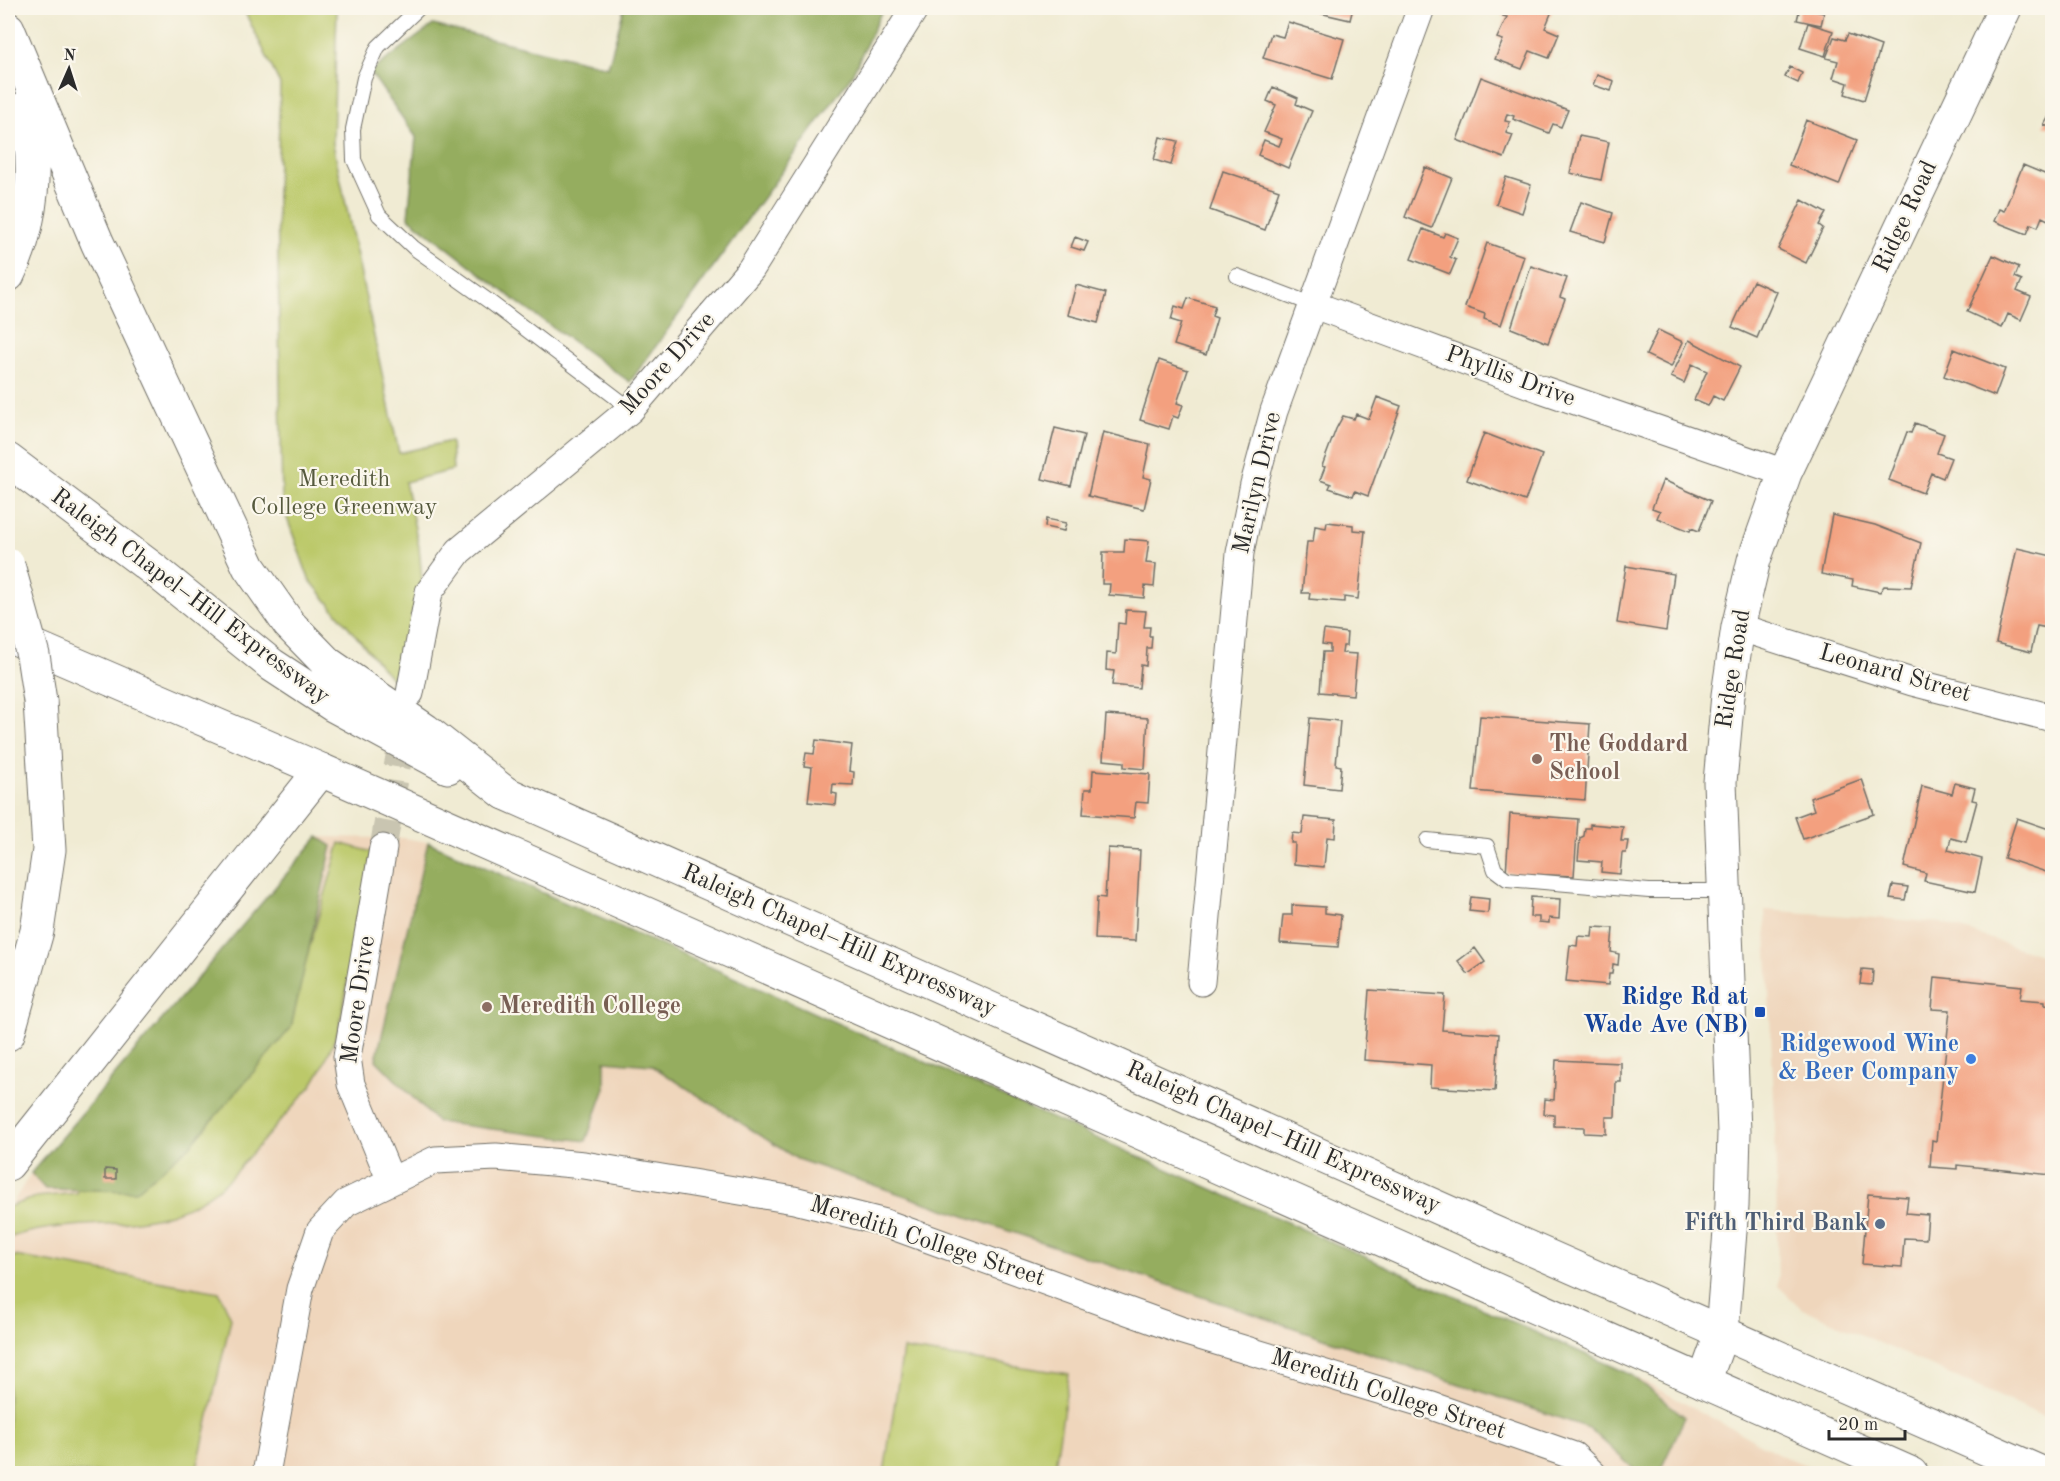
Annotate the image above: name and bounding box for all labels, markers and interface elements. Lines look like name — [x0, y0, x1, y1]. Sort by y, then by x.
north arrow — [39, 39, 99, 99]
text: N — [63, 48, 77, 64]
street label: Ridge Road — [1870, 157, 1942, 277]
street label: Moore Drive — [616, 308, 720, 420]
street label: Phyllis Drive — [1442, 342, 1578, 412]
street label: Marilyn Drive — [1230, 410, 1286, 556]
park label: Meredith College Greenway — [251, 468, 438, 520]
street label: Raleigh Chapel–Hill Expressway — [46, 485, 334, 710]
street label: Ridge Road — [1713, 608, 1755, 730]
street label: Leonard Street — [1816, 641, 1974, 707]
place label: The Goddard School — [1549, 733, 1688, 785]
marker: The Goddard School — [1530, 752, 1544, 766]
street label: Raleigh Chapel–Hill Expressway — [678, 861, 1000, 1022]
street label: Moore Drive — [338, 934, 380, 1066]
place label: Ridge Rd at Wade Ave (NB) — [1583, 986, 1748, 1038]
place label: Meredith College — [499, 995, 681, 1019]
marker: Meredith College — [480, 1000, 494, 1014]
marker: Ridge Rd at Wade Ave (NB) — [1753, 1005, 1767, 1019]
place label: Ridgewood Wine & Beer Company — [1778, 1033, 1959, 1085]
marker: Ridgewood Wine & Beer Company — [1964, 1052, 1978, 1066]
street label: Raleigh Chapel–Hill Expressway — [1122, 1058, 1444, 1219]
street label: Meredith College Street — [807, 1193, 1047, 1291]
place label: Fifth Third Bank — [1684, 1212, 1868, 1236]
marker: Fifth Third Bank — [1873, 1217, 1887, 1231]
street label: Meredith College Street — [1268, 1346, 1508, 1444]
scale bar — [1829, 1403, 1906, 1441]
text: 20 m — [1838, 1416, 1878, 1434]

